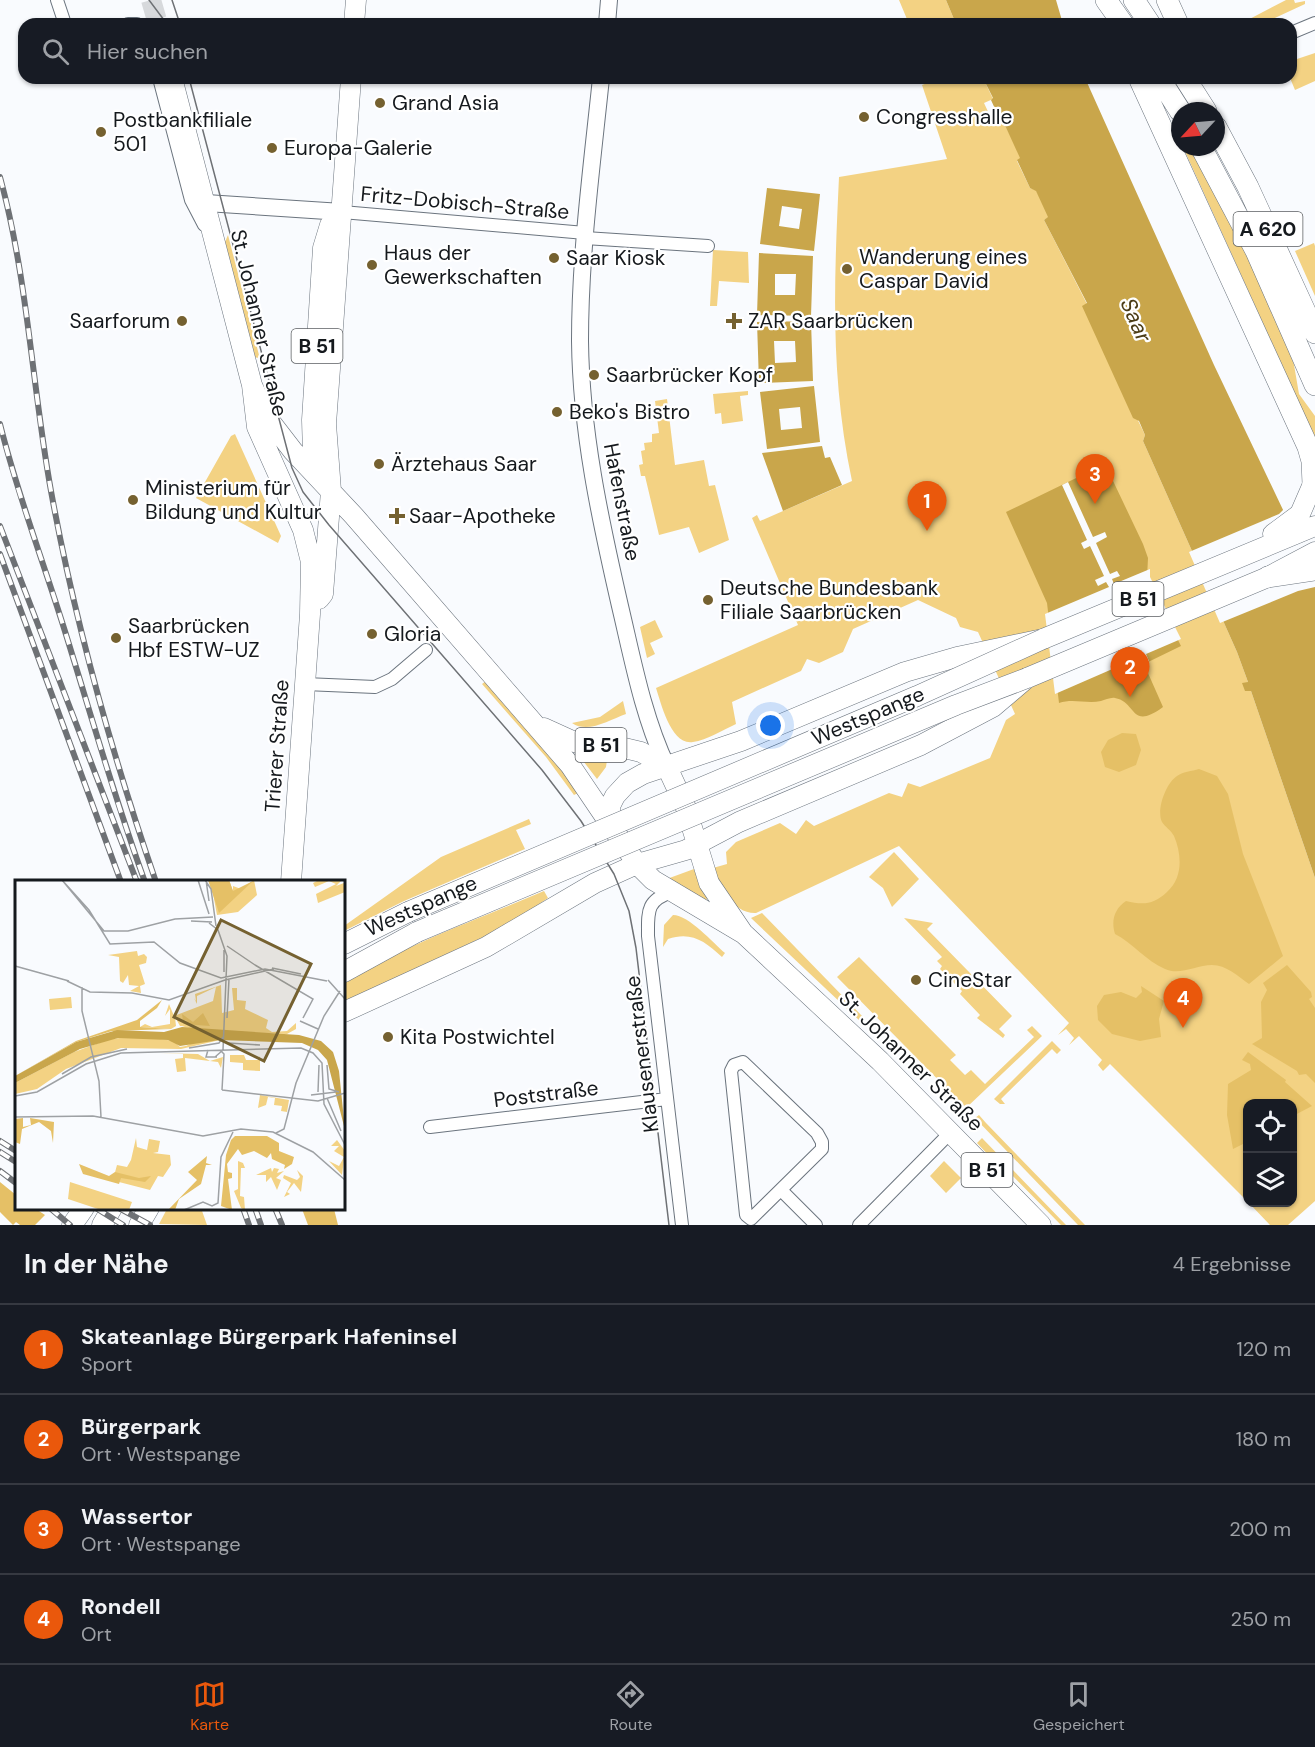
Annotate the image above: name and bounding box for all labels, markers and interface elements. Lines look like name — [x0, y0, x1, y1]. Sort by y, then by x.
search box — [18, 18, 1297, 84]
icon: search — [39, 35, 72, 68]
text: Hier suchen — [87, 37, 208, 66]
place label: Grand Asia — [392, 89, 499, 117]
marker: Grand Asia — [373, 96, 387, 110]
north arrow — [1171, 102, 1225, 156]
place label: Congresshalle — [876, 103, 1013, 131]
place label: Postbankfiliale 501 — [113, 106, 252, 158]
marker: Congresshalle — [857, 110, 871, 124]
marker: Postbankfiliale 501 — [94, 125, 108, 139]
place label: Europa-Galerie — [284, 134, 432, 162]
marker: Europa-Galerie — [265, 141, 279, 155]
street label: Fritz-Dobisch-Straße — [359, 180, 571, 226]
road number: A 620 — [1234, 212, 1302, 246]
street label: St. Johanner Straße — [224, 227, 294, 419]
place label: Haus der Gewerkschaften — [384, 239, 542, 291]
place label: Wanderung eines Caspar David — [859, 243, 1028, 295]
place label: Saar Kiosk — [566, 244, 666, 272]
marker: Saar Kiosk — [547, 251, 561, 265]
marker: Haus der Gewerkschaften — [365, 258, 379, 272]
marker: Wanderung eines Caspar David — [840, 262, 854, 276]
water label: Saar — [1114, 293, 1159, 347]
place label: Saarforum — [70, 307, 170, 335]
place label: ZAR Saarbrücken — [748, 307, 913, 335]
marker: ZAR Saarbrücken — [725, 312, 743, 330]
marker: Saarforum — [175, 314, 189, 328]
road number: B 51 — [292, 329, 342, 363]
place label: Saarbrücker Kopf — [606, 361, 773, 389]
marker: Saarbrücker Kopf — [587, 368, 601, 382]
place label: Beko's Bistro — [569, 398, 690, 426]
marker: Beko's Bistro — [550, 405, 564, 419]
street label: Hafenstraße — [597, 441, 647, 563]
place label: Ärztehaus Saar — [391, 450, 537, 478]
pin: 3 — [1076, 454, 1114, 504]
marker: Ärztehaus Saar — [372, 457, 386, 471]
place label: Ministerium für Bildung und Kultur — [145, 474, 322, 526]
pin: 1 — [908, 482, 946, 531]
marker: Ministerium für Bildung und Kultur — [126, 493, 140, 507]
place label: Saar-Apotheke — [409, 502, 556, 530]
marker: Saar-Apotheke — [390, 509, 404, 523]
place label: Deutsche Bundesbank Filiale Saarbrücken — [720, 574, 939, 626]
road number: B 51 — [1112, 582, 1164, 616]
marker: Deutsche Bundesbank Filiale Saarbrücken — [701, 593, 715, 607]
place label: Saarbrücken Hbf ESTW-UZ — [128, 612, 260, 664]
place label: Gloria — [384, 620, 441, 648]
marker: Gloria — [365, 627, 379, 641]
marker: Saarbrücken Hbf ESTW-UZ — [109, 631, 123, 645]
pin: 2 — [1110, 648, 1150, 697]
street label: Trierer Straße — [258, 679, 296, 813]
street label: Westspange — [807, 680, 929, 752]
your location — [756, 711, 785, 740]
road number: B 51 — [576, 728, 626, 762]
street label: Westspange — [361, 869, 482, 943]
inset map — [15, 880, 345, 1210]
place label: CineStar — [928, 966, 1012, 994]
marker: CineStar — [909, 973, 923, 987]
street label: Klausenerstraße — [618, 974, 666, 1134]
pin: 4 — [1164, 978, 1202, 1028]
street label: St. Johanner Straße — [833, 985, 990, 1138]
place label: Kita Postwichtel — [400, 1023, 555, 1051]
marker: Kita Postwichtel — [381, 1030, 395, 1044]
street label: Poststraße — [492, 1074, 600, 1114]
map controls — [1243, 1099, 1297, 1207]
button: locate — [1243, 1099, 1297, 1153]
road number: B 51 — [962, 1153, 1012, 1187]
button: layers — [1243, 1153, 1297, 1207]
text: In der Nähe — [24, 1247, 169, 1281]
text: 4 Ergebnisse — [1173, 1251, 1291, 1277]
text: Skateanlage Bürgerpark Hafeninsel — [81, 1322, 457, 1351]
text: 1 — [40, 1336, 47, 1362]
text: 120 m — [1237, 1336, 1291, 1362]
text: Sport — [81, 1351, 132, 1377]
text: Bürgerpark — [81, 1412, 201, 1441]
text: 2 — [38, 1426, 49, 1452]
text: 180 m — [1236, 1426, 1291, 1452]
text: Ort · Westspange — [81, 1441, 241, 1467]
text: Wassertor — [81, 1502, 192, 1531]
text: 3 — [37, 1516, 50, 1542]
text: 200 m — [1229, 1516, 1291, 1542]
text: Ort · Westspange — [81, 1531, 241, 1557]
text: Rondell — [81, 1592, 161, 1621]
text: 4 — [37, 1606, 50, 1632]
text: 250 m — [1230, 1606, 1291, 1632]
text: Ort — [81, 1621, 112, 1647]
tab: Karte — [190, 1678, 229, 1735]
tab: Route — [610, 1678, 652, 1735]
tab: Gespeichert — [1033, 1678, 1125, 1735]

